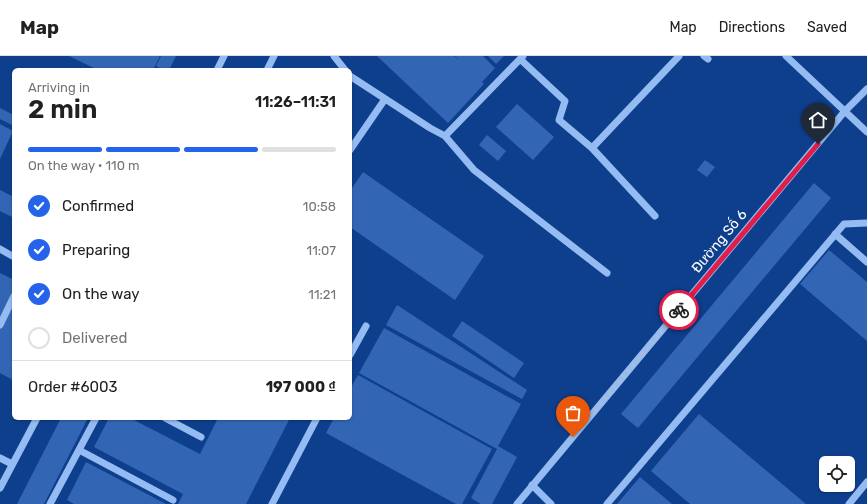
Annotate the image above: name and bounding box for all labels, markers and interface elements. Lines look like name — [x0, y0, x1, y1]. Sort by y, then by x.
text: Map — [20, 16, 59, 39]
text: Map — [670, 19, 697, 36]
text: Directions — [719, 19, 785, 36]
text: Saved — [807, 19, 847, 36]
text: Arriving in — [28, 80, 90, 95]
text: 11:26–11:31 — [255, 93, 336, 111]
text: 2 min — [28, 94, 97, 125]
pin — [801, 103, 835, 144]
icon: home — [807, 109, 829, 131]
text: On the way · 110 m — [28, 158, 140, 173]
icon: check — [28, 195, 50, 217]
text: Confirmed — [62, 197, 134, 215]
text: 10:58 — [303, 199, 336, 214]
street label: Đường Số 6 — [687, 206, 751, 276]
icon: check — [28, 239, 50, 261]
text: Preparing — [62, 241, 130, 259]
text: 11:07 — [307, 243, 336, 258]
icon: check — [28, 283, 50, 305]
text: On the way — [62, 285, 140, 303]
text: 11:21 — [308, 287, 336, 302]
courier — [659, 290, 699, 330]
icon: bike — [668, 299, 690, 321]
text: Delivered — [62, 329, 127, 347]
text: Order #6003 — [28, 378, 118, 396]
text: 197 000 ₫ — [266, 378, 336, 396]
pin — [556, 396, 590, 437]
icon: bag — [562, 402, 584, 424]
map controls — [819, 456, 855, 492]
button: locate — [819, 456, 855, 492]

